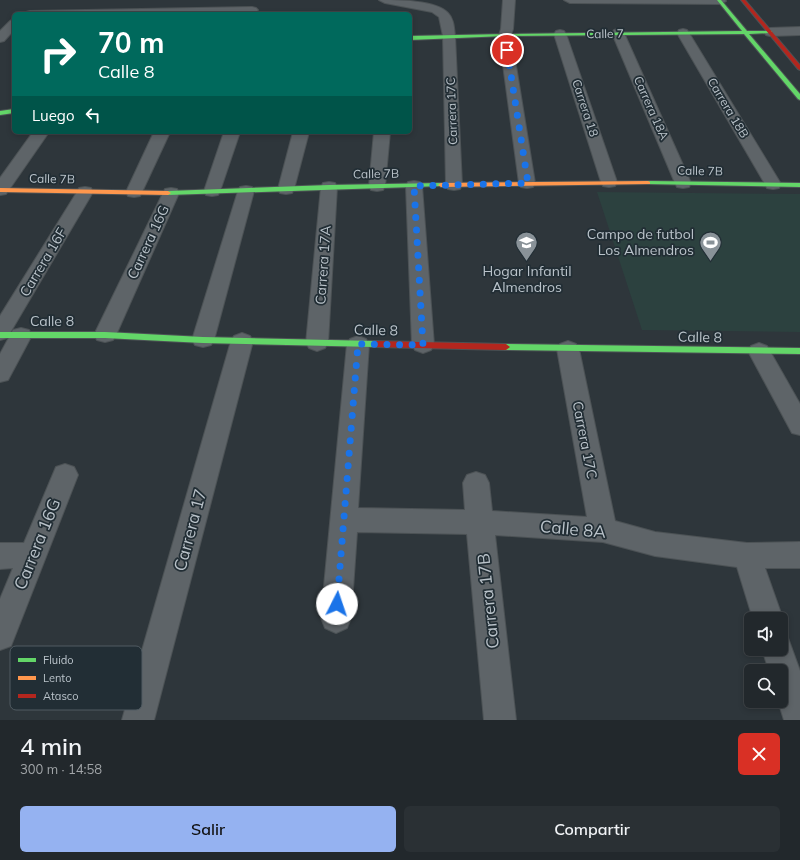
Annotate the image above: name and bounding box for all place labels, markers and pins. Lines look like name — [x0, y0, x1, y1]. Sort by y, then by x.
pin — [490, 33, 524, 67]
place label: Campo de futbol Los Almendros — [587, 225, 694, 259]
sports icon: Campo de futbol Los Almendros — [697, 229, 723, 262]
school or university icon: Hogar Infantil Almendros — [514, 230, 540, 263]
place label: Hogar Infantil Almendros — [483, 262, 571, 296]

